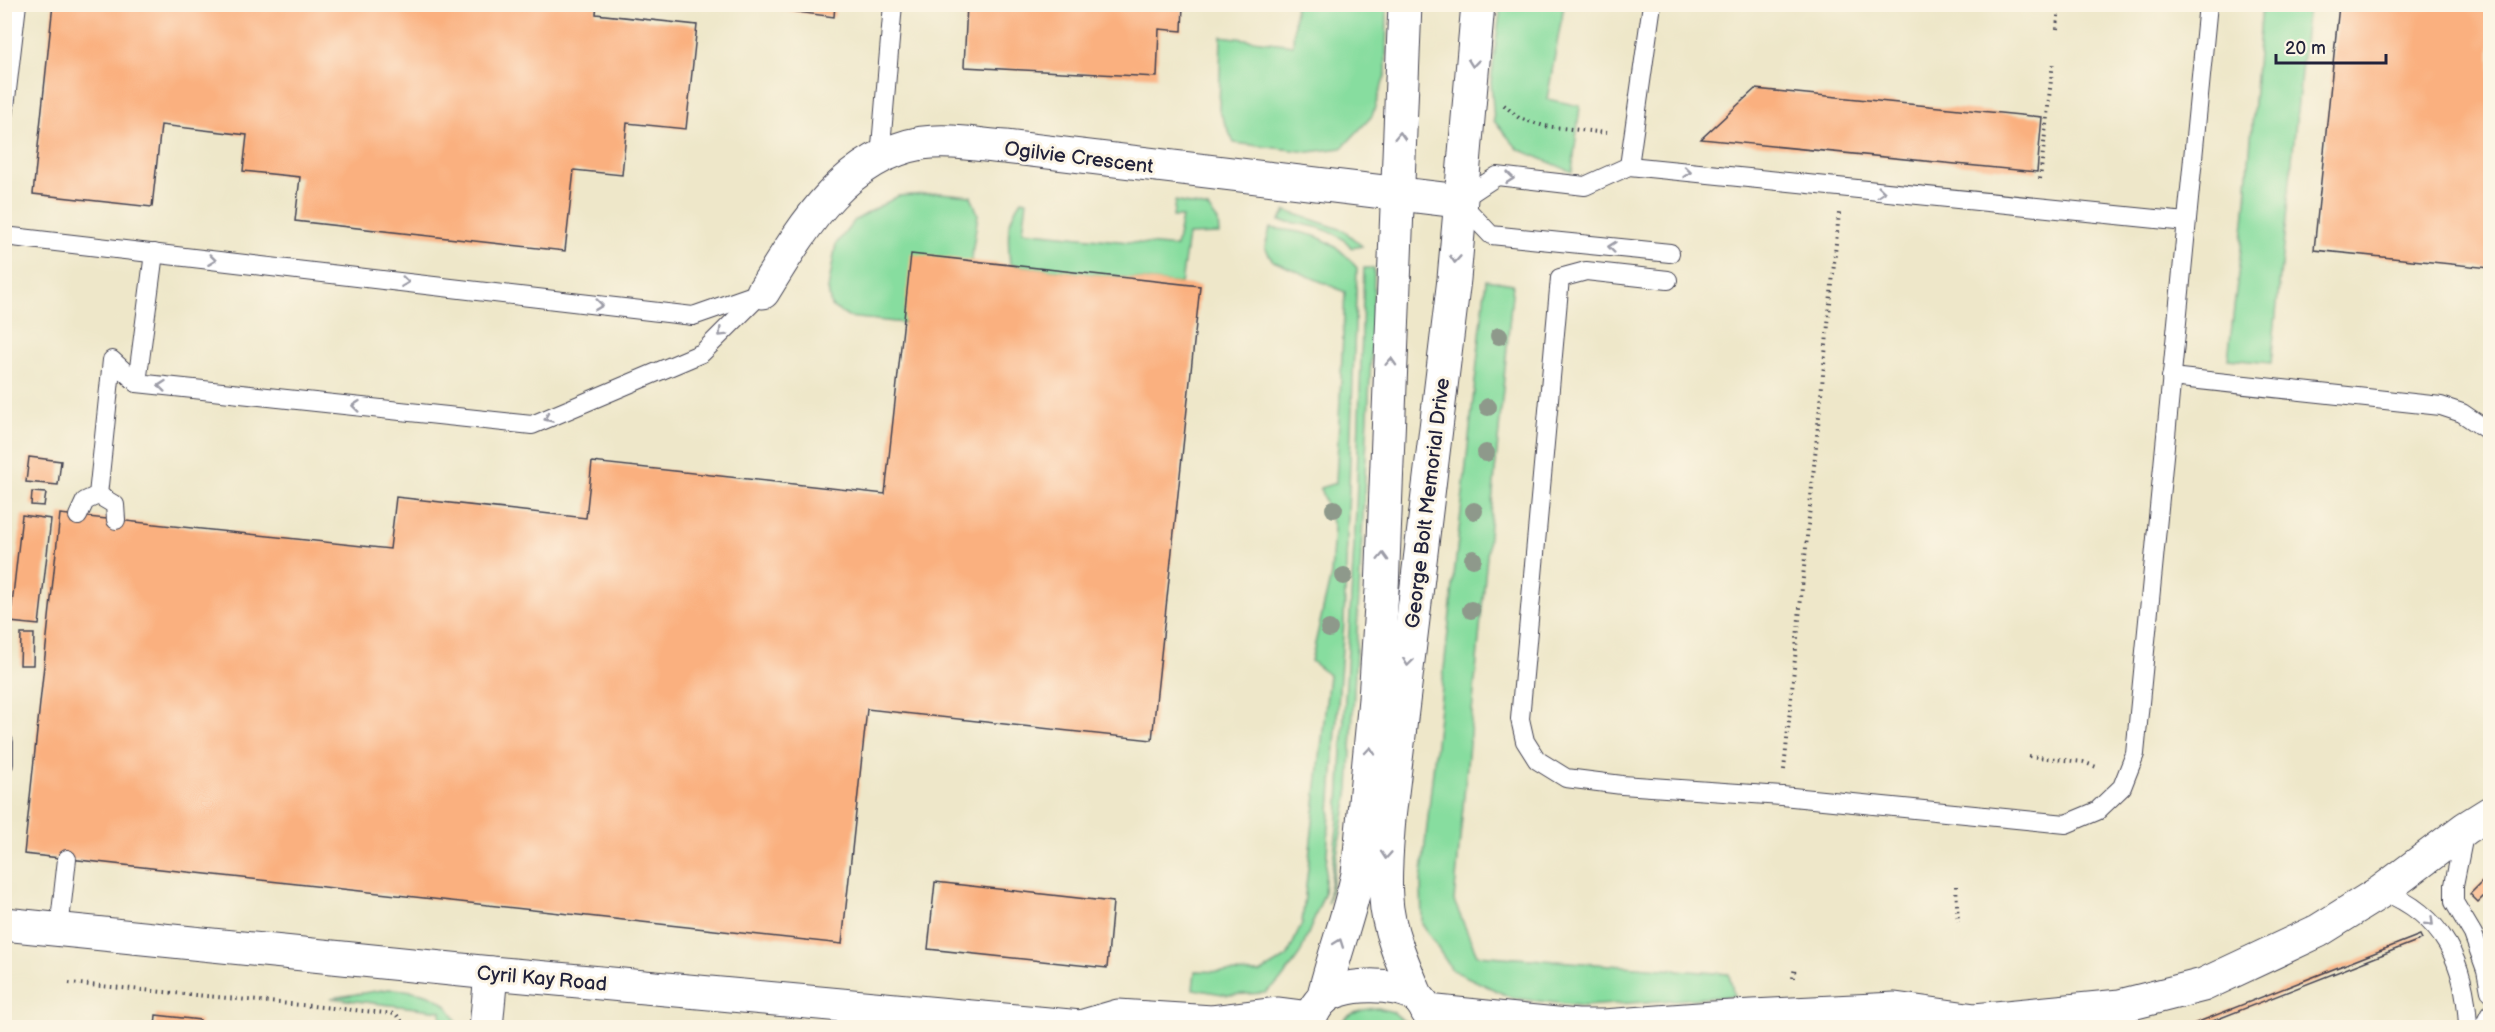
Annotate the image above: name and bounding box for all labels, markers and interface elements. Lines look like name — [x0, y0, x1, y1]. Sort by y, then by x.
scale bar — [2276, 27, 2386, 65]
text: 20 m — [2285, 38, 2326, 59]
one-way arrow — [1467, 58, 1480, 67]
one-way arrow — [1393, 132, 1406, 141]
street label: Ogilvie Crescent — [1003, 137, 1155, 179]
one-way arrow — [1683, 165, 1692, 178]
one-way arrow — [1506, 171, 1515, 183]
one-way arrow — [1877, 185, 1886, 198]
one-way arrow — [1607, 241, 1616, 254]
one-way arrow — [207, 253, 216, 266]
one-way arrow — [1449, 255, 1462, 264]
one-way arrow — [401, 276, 410, 288]
one-way arrow — [595, 298, 604, 311]
one-way arrow — [718, 325, 729, 336]
one-way arrow — [1385, 357, 1398, 366]
street label: George Bolt Memorial Drive — [1401, 376, 1455, 630]
one-way arrow — [157, 380, 166, 393]
one-way arrow — [351, 400, 360, 413]
one-way arrow — [544, 411, 555, 423]
one-way arrow — [1377, 552, 1390, 561]
one-way arrow — [1402, 657, 1415, 666]
one-way arrow — [1363, 747, 1376, 756]
one-way arrow — [1380, 851, 1393, 860]
one-way arrow — [2423, 915, 2434, 926]
one-way arrow — [1331, 938, 1344, 949]
street label: Cyril Kay Road — [476, 961, 608, 997]

